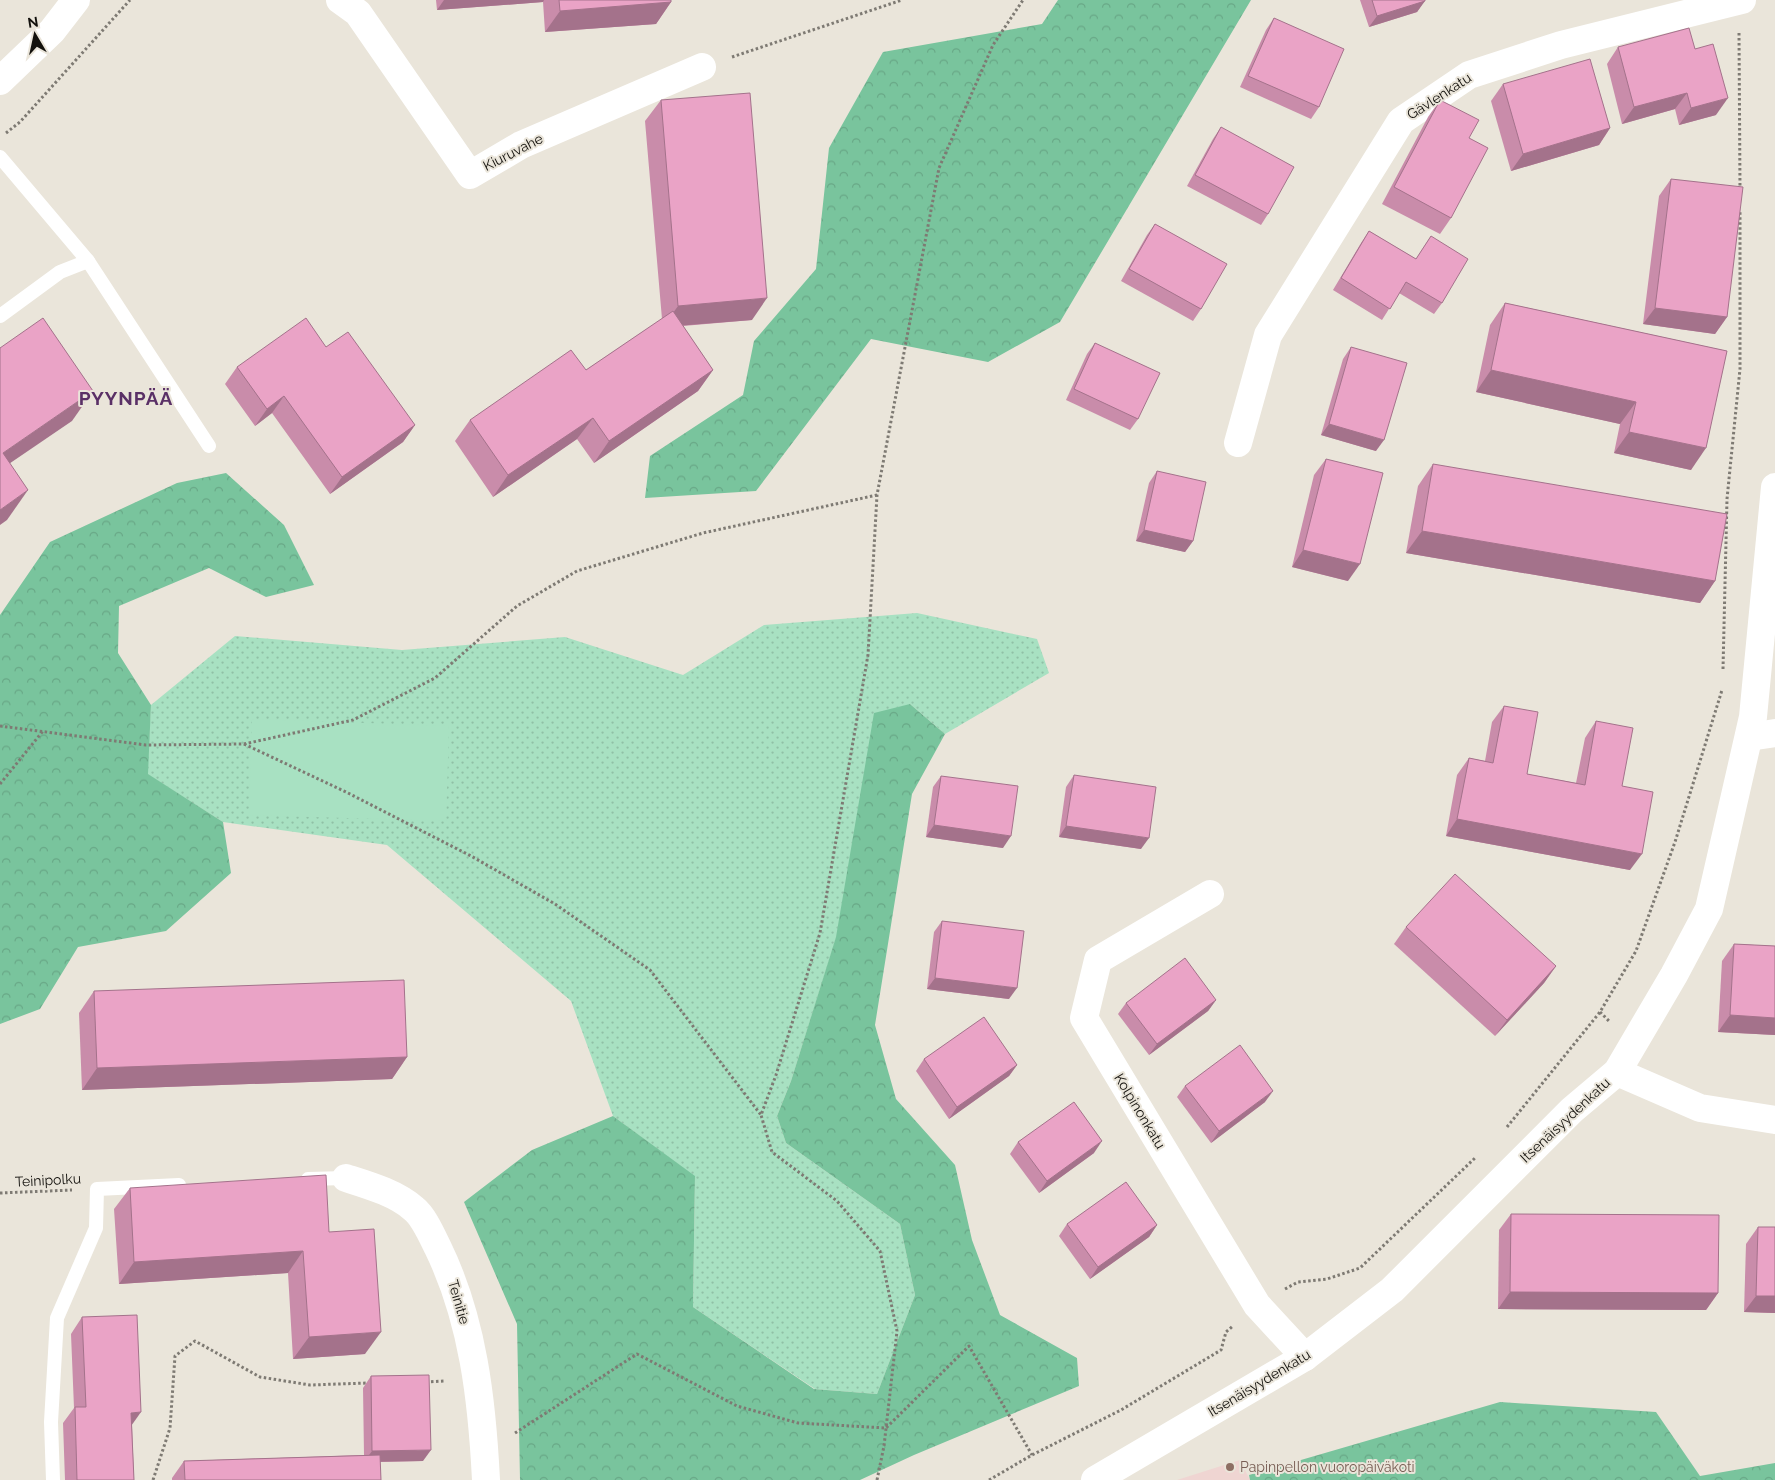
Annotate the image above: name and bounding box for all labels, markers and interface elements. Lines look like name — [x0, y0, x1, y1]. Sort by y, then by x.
north arrow — [10, 10, 60, 60]
text: N — [26, 13, 39, 31]
street label: Gävlenkatu — [1404, 69, 1474, 123]
street label: Kiuruvahe — [480, 130, 546, 174]
district label: PYYNPÄÄ — [79, 387, 173, 409]
street label: Kolpinonkatu — [1111, 1070, 1169, 1152]
street label: Itsenäisyydenkatu — [1517, 1074, 1613, 1166]
street label: Teinipolku — [15, 1170, 81, 1190]
street label: Teinitie — [445, 1278, 473, 1326]
street label: Itsenäisyydenkatu — [1205, 1346, 1313, 1420]
place label: Papinpellon vuoropäiväkoti — [1240, 1459, 1415, 1475]
marker: Papinpellon vuoropäiväkoti — [1224, 1461, 1236, 1473]

